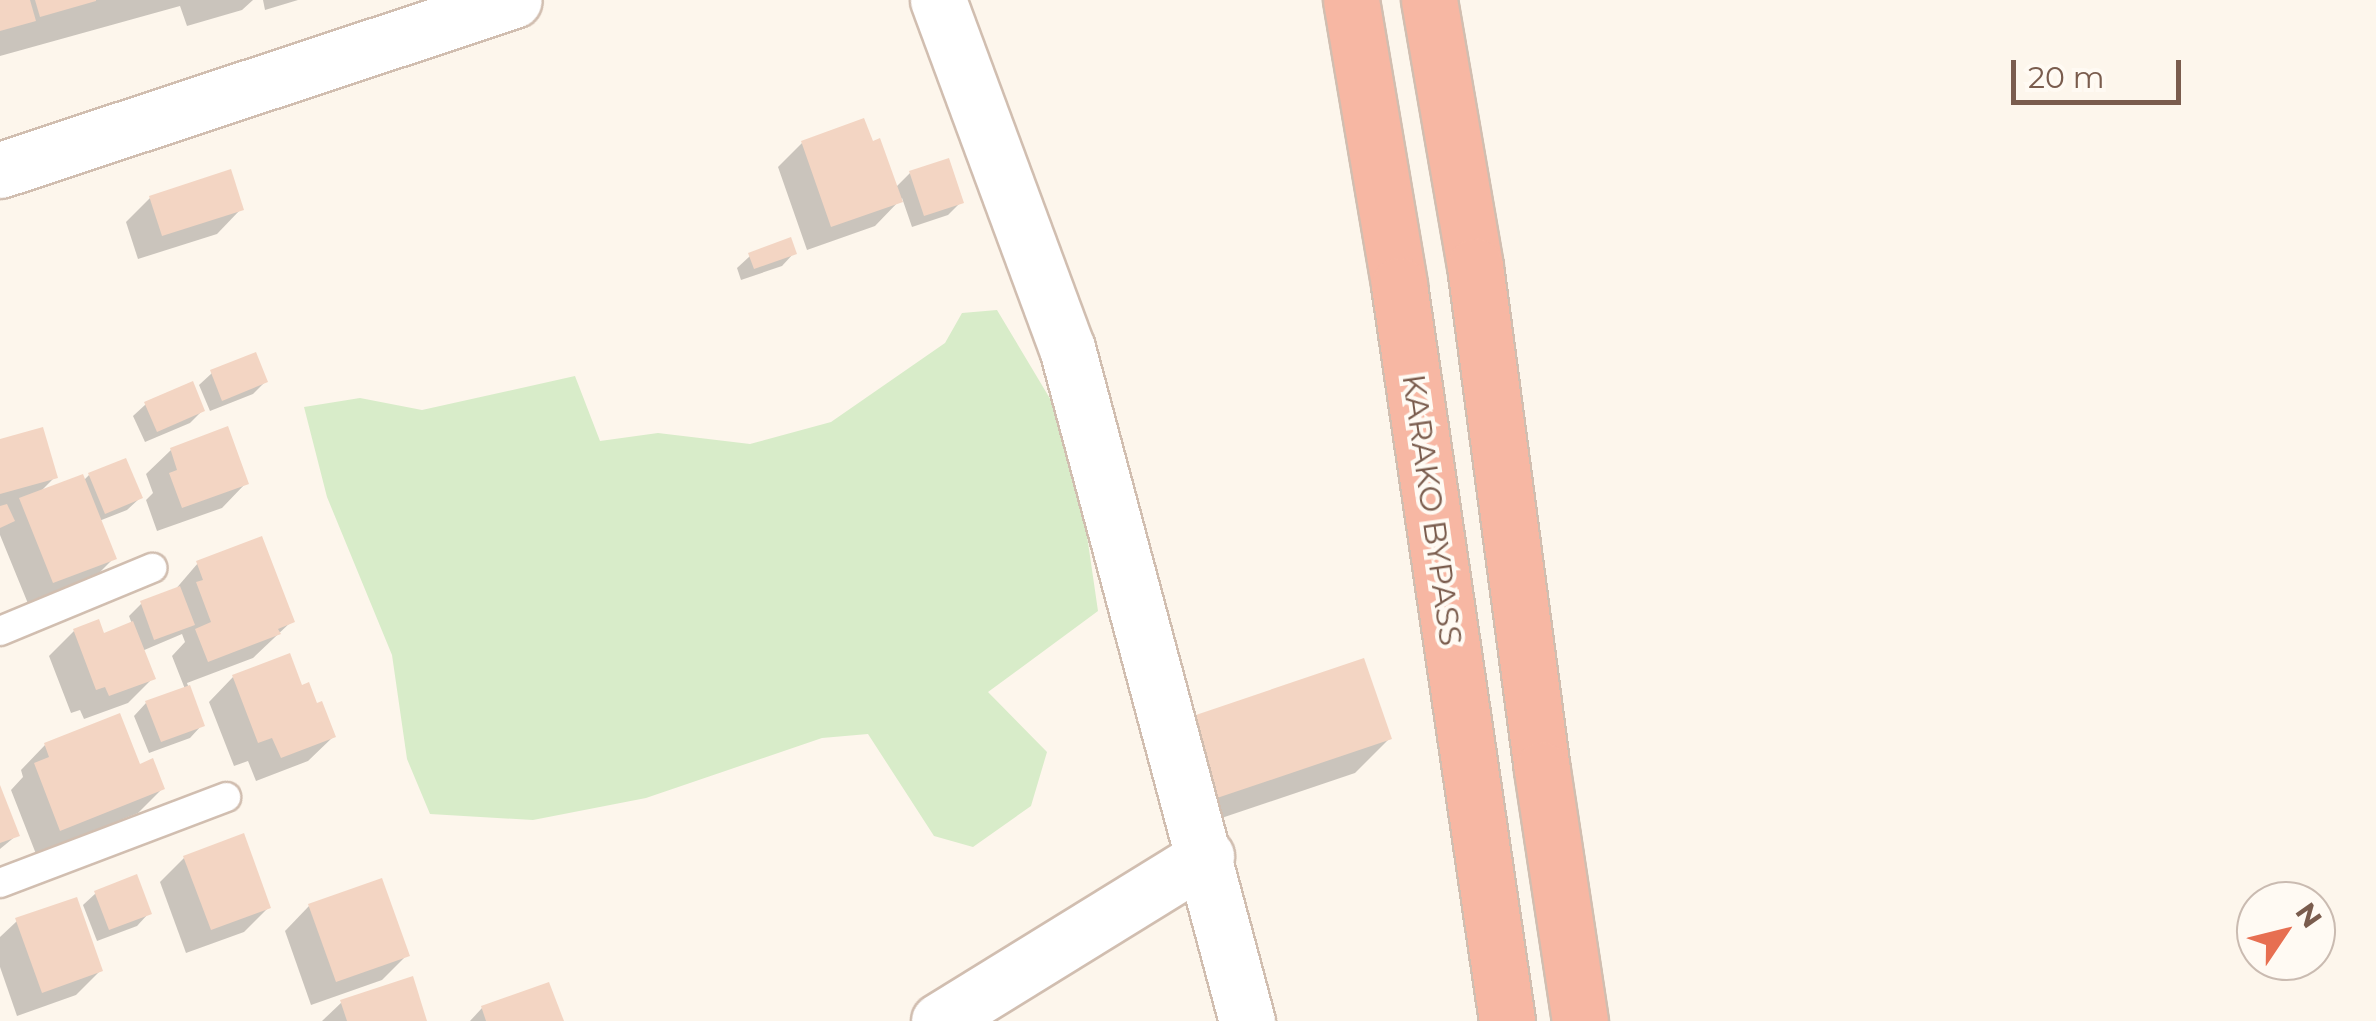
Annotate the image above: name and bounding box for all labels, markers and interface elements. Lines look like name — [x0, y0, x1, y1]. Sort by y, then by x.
scale bar — [2016, 40, 2186, 102]
text: 20 m — [2028, 59, 2105, 96]
street label: KARAKO BYPASS — [1394, 372, 1470, 648]
north arrow — [2236, 881, 2336, 981]
text: N — [2289, 896, 2329, 934]

